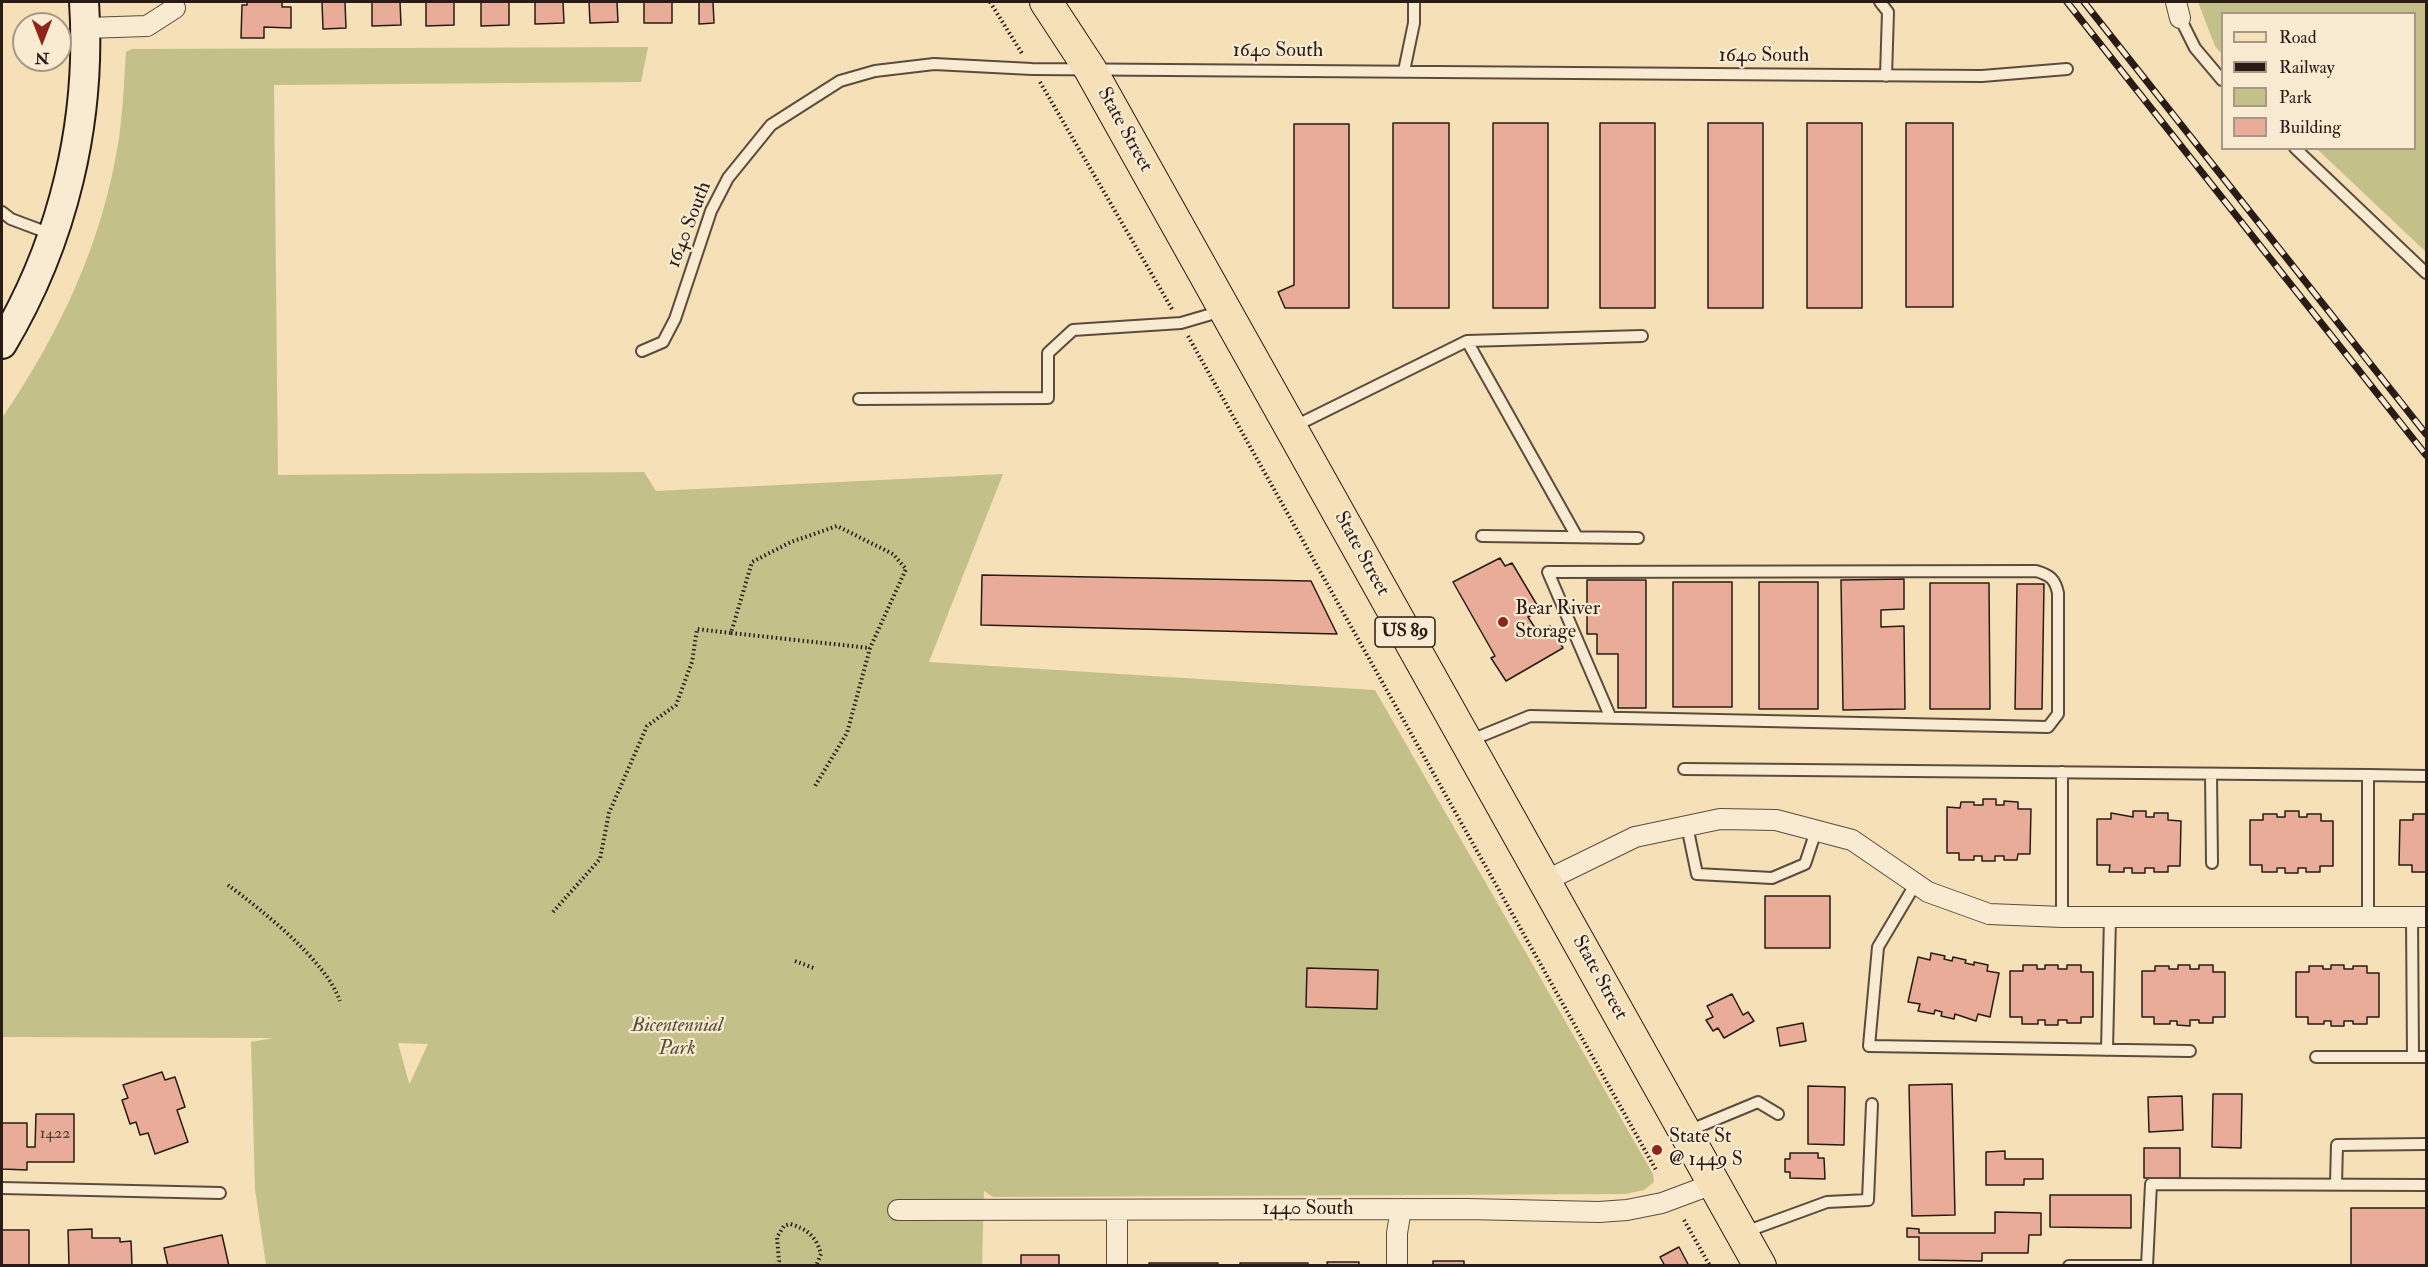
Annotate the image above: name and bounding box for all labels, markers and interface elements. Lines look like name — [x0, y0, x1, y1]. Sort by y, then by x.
north arrow — [12, 12, 72, 72]
legend — [2221, 12, 2416, 150]
text: Road — [2279, 26, 2317, 49]
street label: 1640 South — [1233, 40, 1323, 64]
street label: 1640 South — [1719, 45, 1809, 69]
text: N — [35, 48, 49, 68]
text: Railway — [2279, 56, 2335, 79]
street label: State Street — [1091, 83, 1157, 177]
text: Park — [2279, 86, 2312, 109]
text: Building — [2279, 116, 2341, 139]
street label: 1640 South — [663, 179, 717, 271]
street label: State Street — [1328, 507, 1394, 601]
place label: Bear River Storage — [1515, 598, 1600, 645]
marker: Bear River Storage — [1496, 615, 1510, 629]
road number: US 89 — [1375, 617, 1435, 647]
street label: State Street — [1566, 931, 1632, 1025]
park label: Bicentennial Park — [631, 1015, 723, 1062]
house number: 1422 — [40, 1125, 70, 1145]
place label: State St @ 1449 S — [1669, 1126, 1743, 1173]
marker: State St @ 1449 S — [1650, 1143, 1664, 1157]
street label: 1440 South — [1262, 1198, 1354, 1222]

